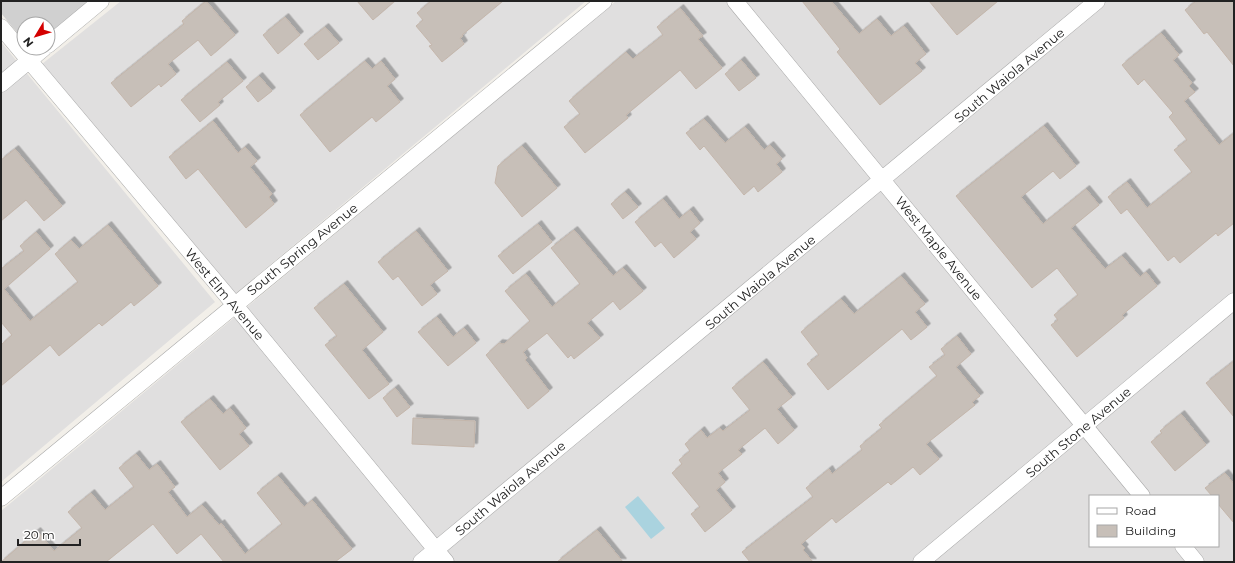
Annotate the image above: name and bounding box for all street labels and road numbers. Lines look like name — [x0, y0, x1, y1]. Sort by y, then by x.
street label: South Waiola Avenue — [951, 24, 1068, 126]
street label: West Maple Avenue — [892, 193, 986, 303]
street label: South Spring Avenue — [243, 199, 361, 299]
street label: South Waiola Avenue — [702, 231, 819, 333]
street label: West Elm Avenue — [182, 245, 268, 343]
street label: South Stone Avenue — [1022, 383, 1134, 481]
street label: South Waiola Avenue — [452, 437, 569, 539]

